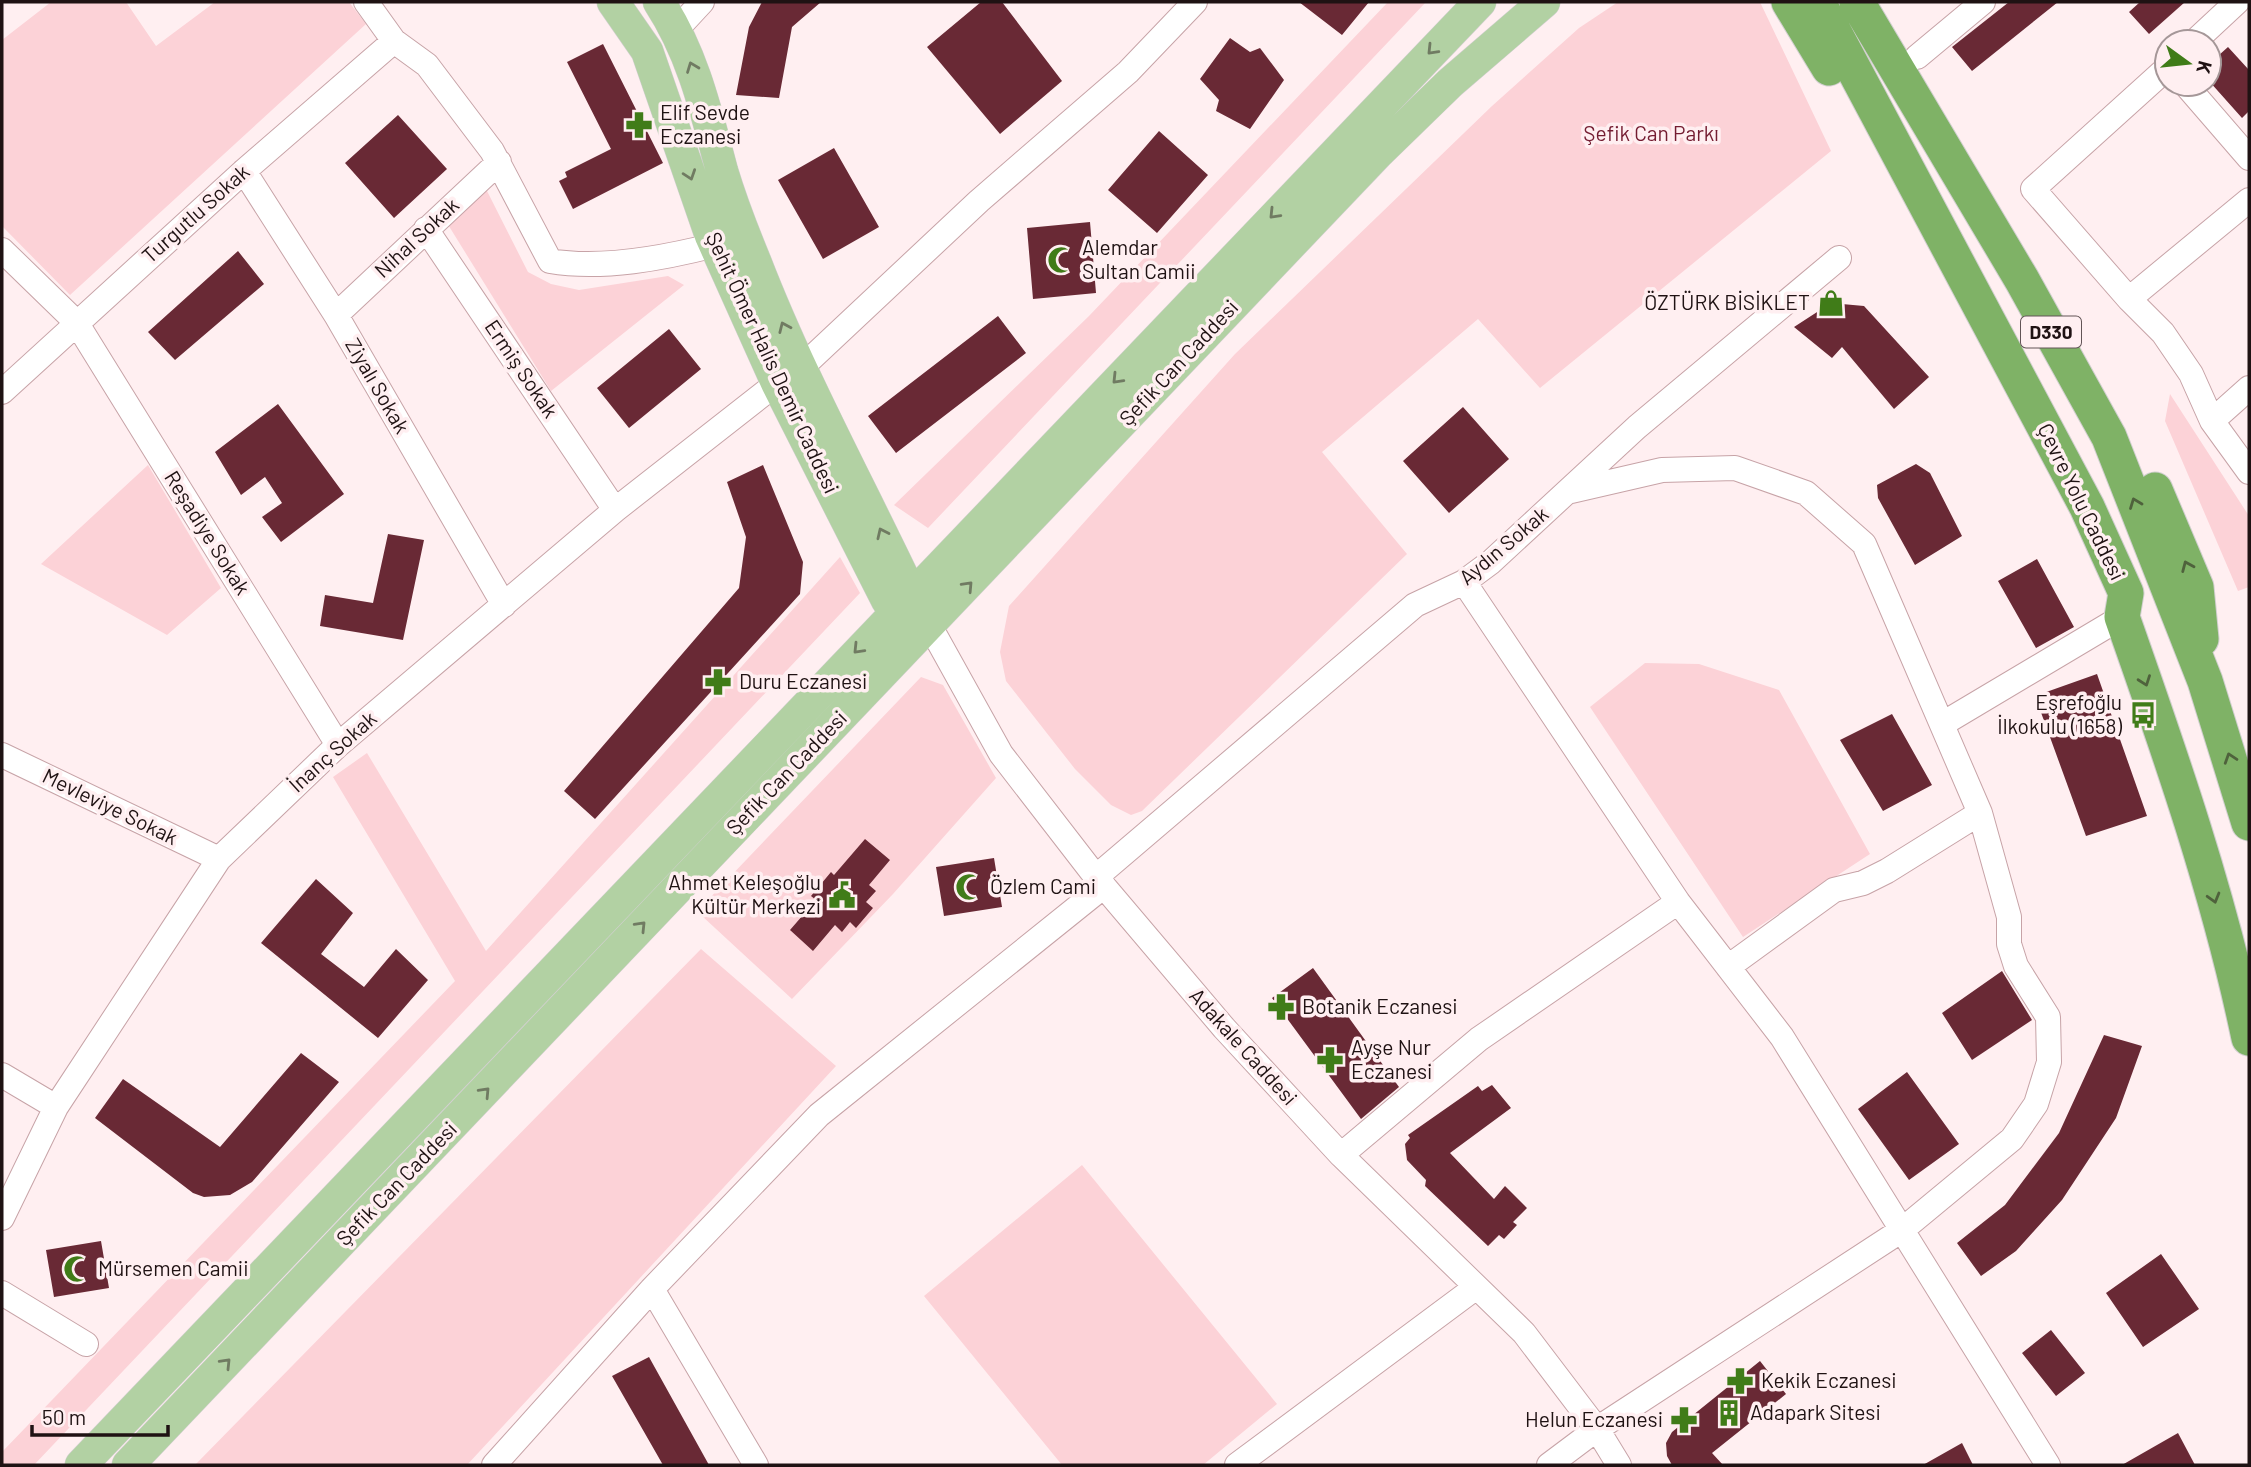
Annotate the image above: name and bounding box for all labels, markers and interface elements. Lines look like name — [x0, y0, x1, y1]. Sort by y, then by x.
north arrow — [2153, 28, 2223, 98]
one-way arrow — [1427, 42, 1440, 55]
text: K — [2192, 59, 2218, 76]
one-way arrow — [687, 61, 701, 73]
place label: Elif Sevde Eczanesi — [660, 99, 750, 148]
pharmacy icon: Elif Sevde Eczanesi — [624, 110, 654, 140]
park label: Şefik Can Parkı — [1583, 120, 1719, 145]
street label: Turgutlu Sokak — [136, 158, 254, 267]
one-way arrow — [682, 168, 696, 180]
street label: Nihal Sokak — [369, 192, 463, 282]
one-way arrow — [1269, 206, 1282, 219]
street label: Şehit Ömer Halis Demir Caddesi — [702, 228, 845, 497]
place label: Alemdar Sultan Camii — [1082, 234, 1196, 283]
mosque icon: Alemdar Sultan Camii — [1046, 245, 1076, 275]
shop icon: ÖZTÜRK BİSİKLET — [1816, 288, 1846, 318]
place label: ÖZTÜRK BİSİKLET — [1644, 289, 1810, 314]
street label: Şefik Can Caddesi — [1113, 294, 1242, 430]
street label: Ermiş Sokak — [480, 314, 564, 422]
road number: D330 — [2021, 316, 2081, 348]
one-way arrow — [778, 322, 792, 335]
street label: Ziyalı Sokak — [341, 333, 416, 437]
one-way arrow — [1112, 371, 1125, 384]
street label: Çevre Yolu Caddesi — [2033, 419, 2131, 584]
street label: Reşadiye Sokak — [160, 466, 256, 599]
one-way arrow — [2130, 498, 2144, 510]
street label: Aydın Sokak — [1454, 500, 1553, 589]
one-way arrow — [876, 527, 890, 540]
one-way arrow — [2181, 561, 2195, 573]
one-way arrow — [960, 581, 973, 594]
one-way arrow — [853, 641, 866, 654]
pharmacy icon: Duru Eczanesi — [703, 667, 733, 697]
place label: Duru Eczanesi — [739, 668, 867, 693]
one-way arrow — [2136, 675, 2150, 687]
place label: Eşrefoğlu İlkokulu (1658) — [1997, 689, 2123, 738]
bus stop icon: Eşrefoğlu İlkokulu (1658) — [2128, 700, 2158, 730]
street label: İnanç Sokak — [283, 705, 381, 797]
street label: Şefik Can Caddesi — [720, 705, 851, 839]
one-way arrow — [2224, 752, 2238, 764]
street label: Mevleviye Sokak — [39, 762, 182, 849]
place label: Ahmet Keleşoğlu Kültür Merkezi — [668, 869, 821, 918]
mosque icon: Özlem Cami — [954, 872, 984, 902]
place label: Özlem Cami — [990, 873, 1096, 898]
public building icon: Ahmet Keleşoğlu Kültür Merkezi — [827, 880, 857, 910]
one-way arrow — [2206, 892, 2221, 904]
one-way arrow — [632, 921, 645, 934]
street label: Adakale Caddesi — [1185, 982, 1303, 1110]
pharmacy icon: Botanik Eczanesi — [1266, 992, 1296, 1022]
place label: Botanik Eczanesi — [1302, 993, 1458, 1018]
place label: Ayşe Nur Eczanesi — [1351, 1034, 1432, 1083]
pharmacy icon: Ayşe Nur Eczanesi — [1315, 1045, 1345, 1075]
one-way arrow — [476, 1087, 489, 1100]
street label: Şefik Can Caddesi — [330, 1116, 461, 1250]
mosque icon: Mürsemen Camii — [62, 1254, 92, 1284]
place label: Mürsemen Camii — [98, 1255, 249, 1280]
one-way arrow — [218, 1358, 231, 1371]
pharmacy icon: Kekik Eczanesi — [1725, 1366, 1755, 1396]
place label: Kekik Eczanesi — [1761, 1367, 1897, 1392]
scale bar — [32, 1394, 168, 1438]
building icon: Adapark Sitesi — [1714, 1398, 1744, 1428]
place label: Adapark Sitesi — [1750, 1399, 1881, 1424]
text: 50 m — [42, 1404, 86, 1429]
pharmacy icon: Helun Eczanesi — [1669, 1405, 1699, 1435]
place label: Helun Eczanesi — [1525, 1406, 1663, 1431]

